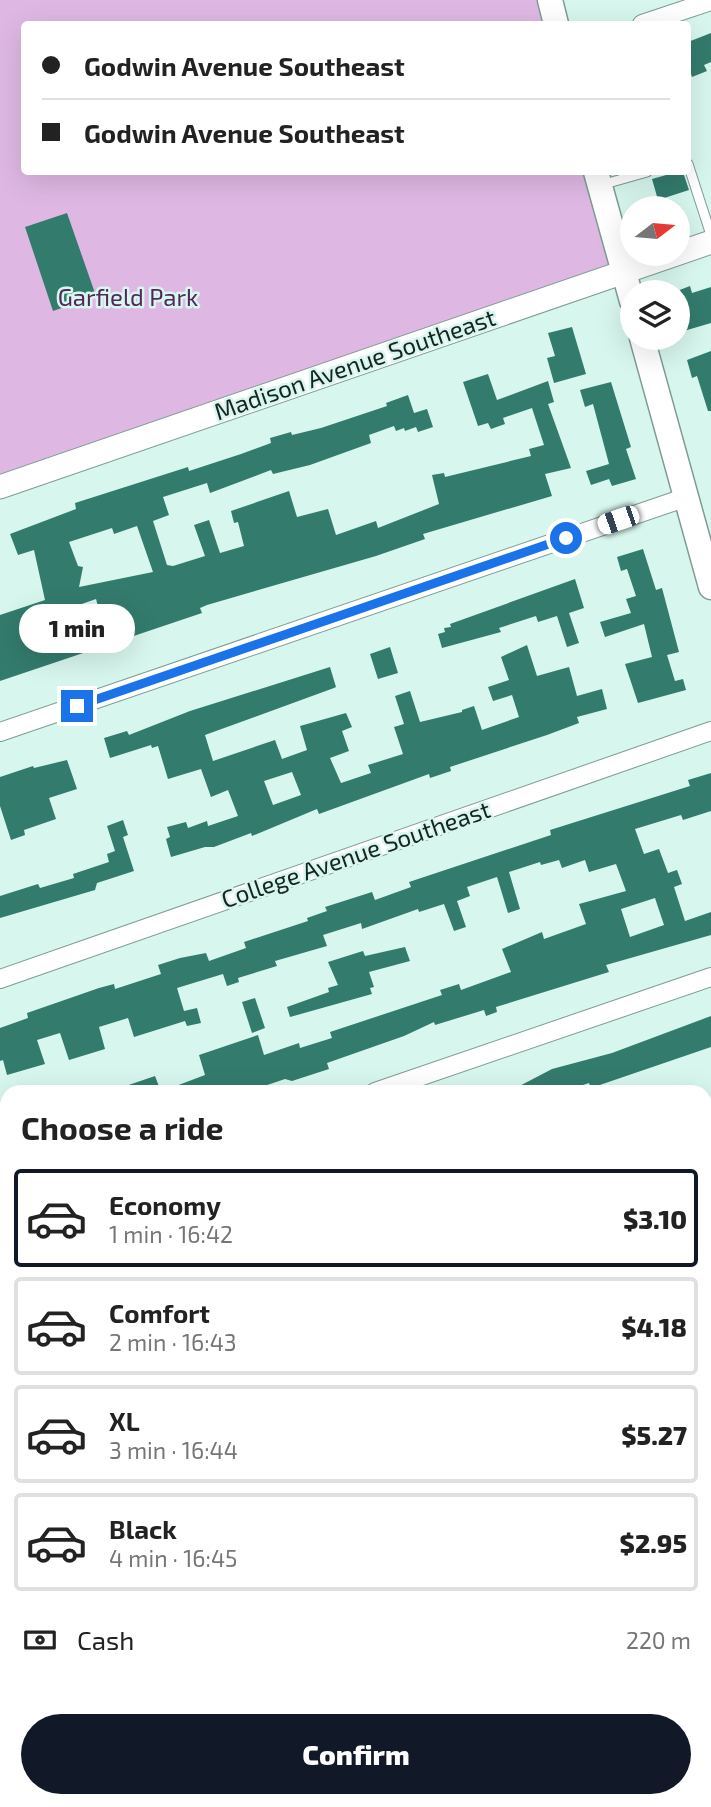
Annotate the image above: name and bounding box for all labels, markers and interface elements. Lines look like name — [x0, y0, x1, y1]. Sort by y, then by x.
text: Godwin Avenue Southeast — [84, 50, 405, 81]
text: Godwin Avenue Southeast — [84, 117, 405, 148]
north arrow — [620, 196, 690, 266]
map controls — [620, 196, 690, 350]
button: layers — [620, 280, 690, 350]
park label: Garfield Park — [58, 282, 198, 311]
street label: Madison Avenue Southeast — [210, 302, 499, 425]
car — [595, 503, 642, 537]
route start — [550, 522, 582, 554]
callout: 1 min — [19, 604, 135, 654]
text: 1 min — [49, 614, 105, 642]
route end — [61, 690, 93, 722]
street label: College Avenue Southeast — [217, 794, 494, 913]
text: Choose a ride — [21, 1108, 224, 1146]
icon: car — [25, 1187, 88, 1250]
text: Economy — [109, 1189, 221, 1220]
text: $3.10 — [623, 1203, 687, 1234]
text: 1 min · 16:42 — [109, 1220, 233, 1248]
icon: car — [25, 1295, 88, 1358]
text: Comfort — [109, 1297, 210, 1328]
text: $4.18 — [621, 1311, 687, 1342]
text: 2 min · 16:43 — [109, 1328, 237, 1356]
icon: car — [25, 1403, 88, 1466]
text: XL — [109, 1405, 140, 1436]
text: $5.27 — [621, 1419, 687, 1450]
text: 3 min · 16:44 — [109, 1436, 238, 1464]
icon: car — [25, 1511, 88, 1574]
text: Black — [109, 1513, 177, 1544]
text: $2.95 — [620, 1527, 687, 1558]
text: 4 min · 16:45 — [109, 1544, 237, 1572]
icon: cash — [21, 1621, 59, 1659]
text: Cash — [77, 1624, 134, 1655]
text: 220 m — [626, 1626, 691, 1654]
button: Confirm — [21, 1714, 691, 1794]

